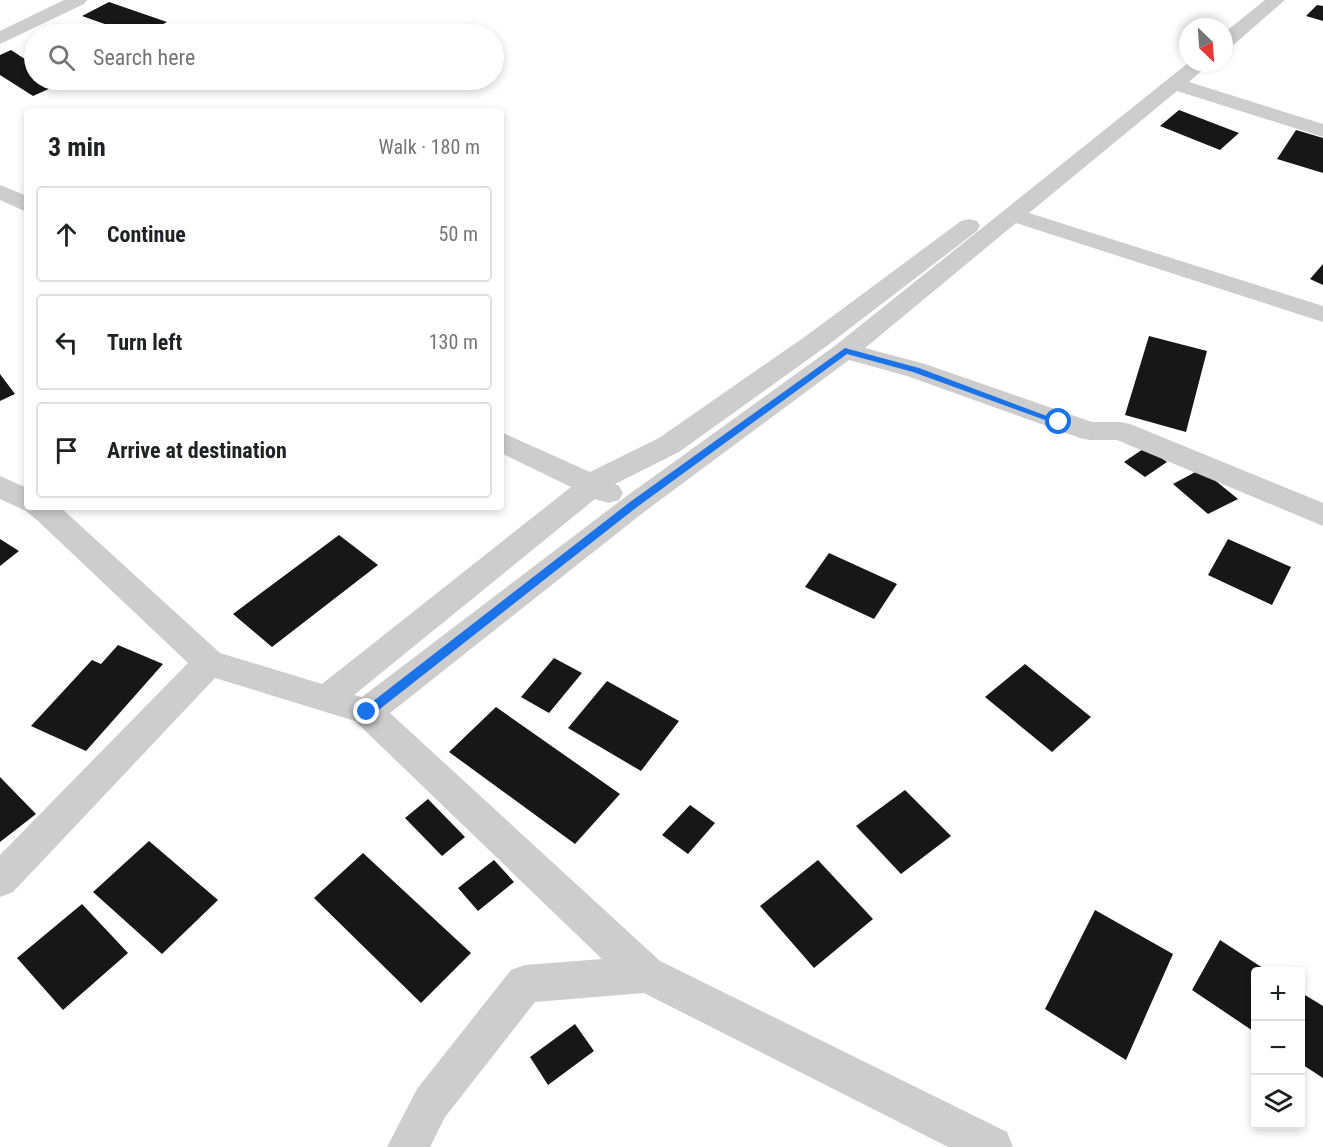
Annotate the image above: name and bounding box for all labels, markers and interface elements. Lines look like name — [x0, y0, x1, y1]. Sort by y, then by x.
north arrow — [1179, 18, 1233, 72]
search box — [24, 24, 504, 90]
icon: search — [45, 41, 78, 74]
text: Search here — [93, 45, 195, 70]
text: 3 min — [48, 132, 106, 162]
text: Walk · 180 m — [379, 135, 480, 159]
icon: ahead — [50, 218, 83, 251]
text: Continue — [107, 222, 186, 247]
text: 50 m — [439, 222, 478, 246]
icon: left — [50, 326, 83, 359]
text: Turn left — [107, 330, 182, 355]
text: 130 m — [429, 330, 478, 354]
route start — [1045, 408, 1071, 434]
icon: arrive — [50, 434, 83, 467]
text: Arrive at destination — [107, 438, 287, 463]
route end — [353, 698, 379, 724]
map controls — [1251, 967, 1305, 1129]
button: + — [1251, 967, 1305, 1021]
button: − — [1251, 1021, 1305, 1075]
button: layers — [1251, 1075, 1305, 1129]

